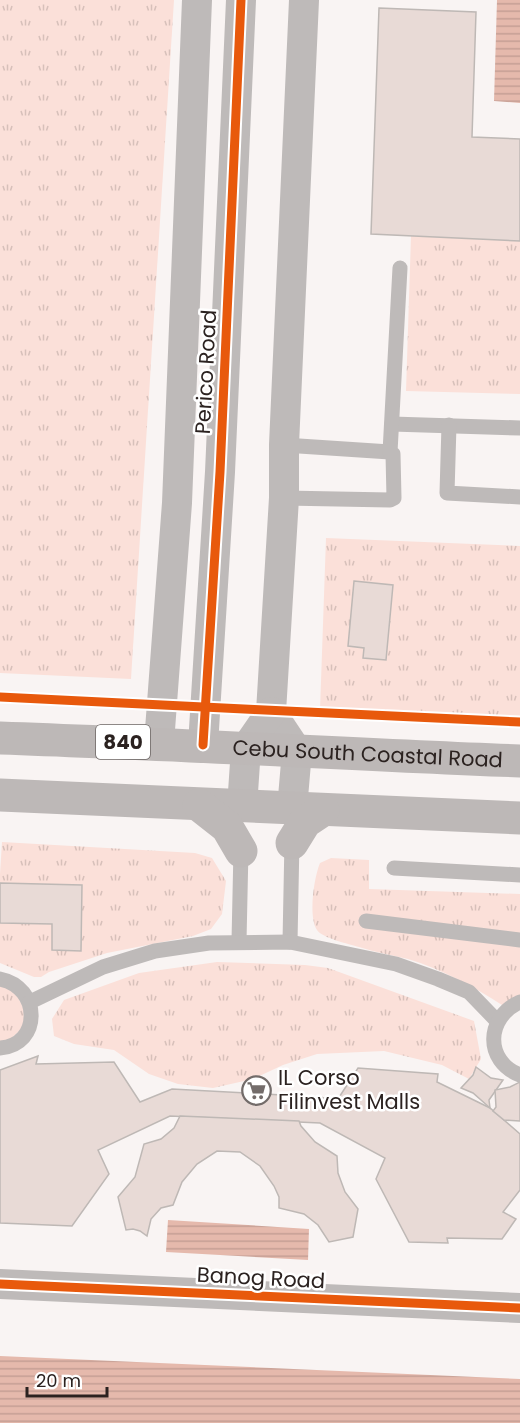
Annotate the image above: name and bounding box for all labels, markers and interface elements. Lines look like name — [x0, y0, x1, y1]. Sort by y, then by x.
street label: Perico Road — [188, 309, 223, 435]
road number: 840 — [96, 725, 150, 759]
street label: Cebu South Coastal Road — [232, 733, 503, 774]
place label: IL Corso Filinvest Malls — [278, 1063, 420, 1116]
supermarket icon: IL Corso Filinvest Malls — [241, 1074, 273, 1106]
street label: Banog Road — [196, 1260, 326, 1295]
scale bar — [27, 1360, 106, 1398]
text: 20 m — [36, 1368, 81, 1393]

